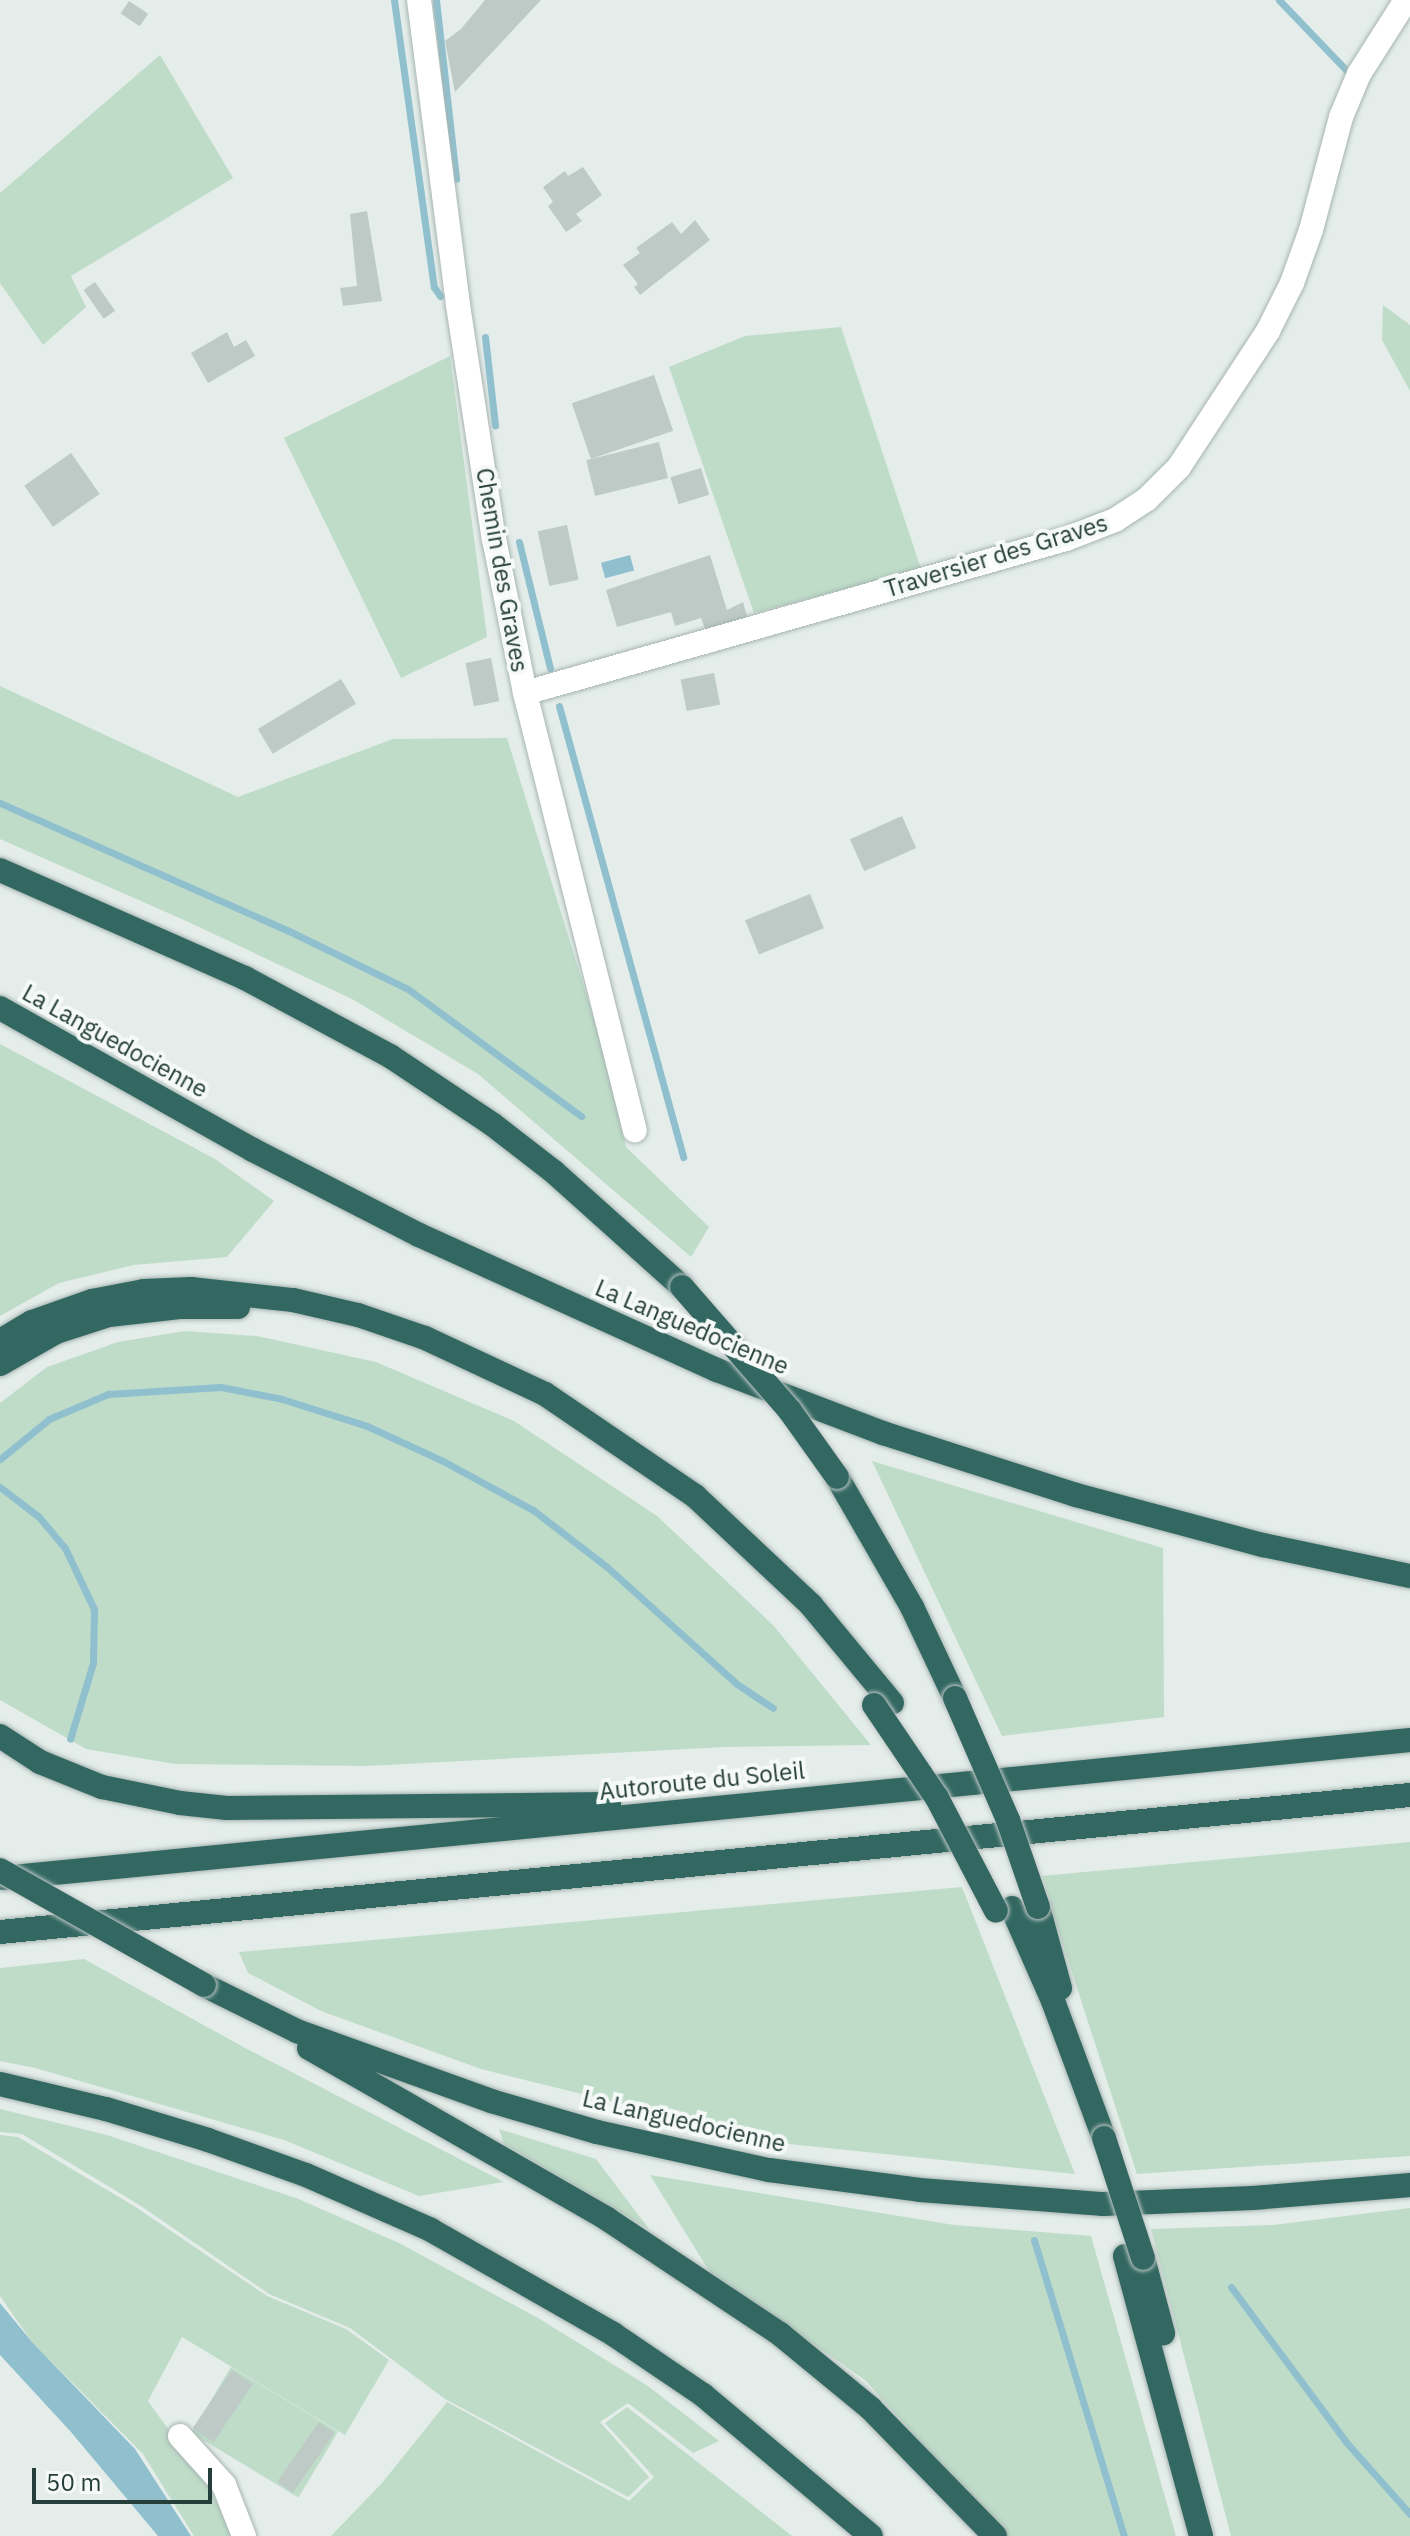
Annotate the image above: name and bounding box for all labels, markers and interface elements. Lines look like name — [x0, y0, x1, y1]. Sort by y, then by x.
street label: Chemin des Graves — [470, 466, 534, 674]
street label: Traversier des Graves — [881, 508, 1111, 604]
street label: La Languedocienne — [17, 978, 213, 1104]
street label: La Languedocienne — [591, 1273, 793, 1381]
street label: Autoroute du Soleil — [598, 1756, 806, 1806]
street label: La Languedocienne — [580, 2084, 788, 2158]
scale bar — [36, 2452, 216, 2502]
text: 50 m — [46, 2466, 101, 2498]

